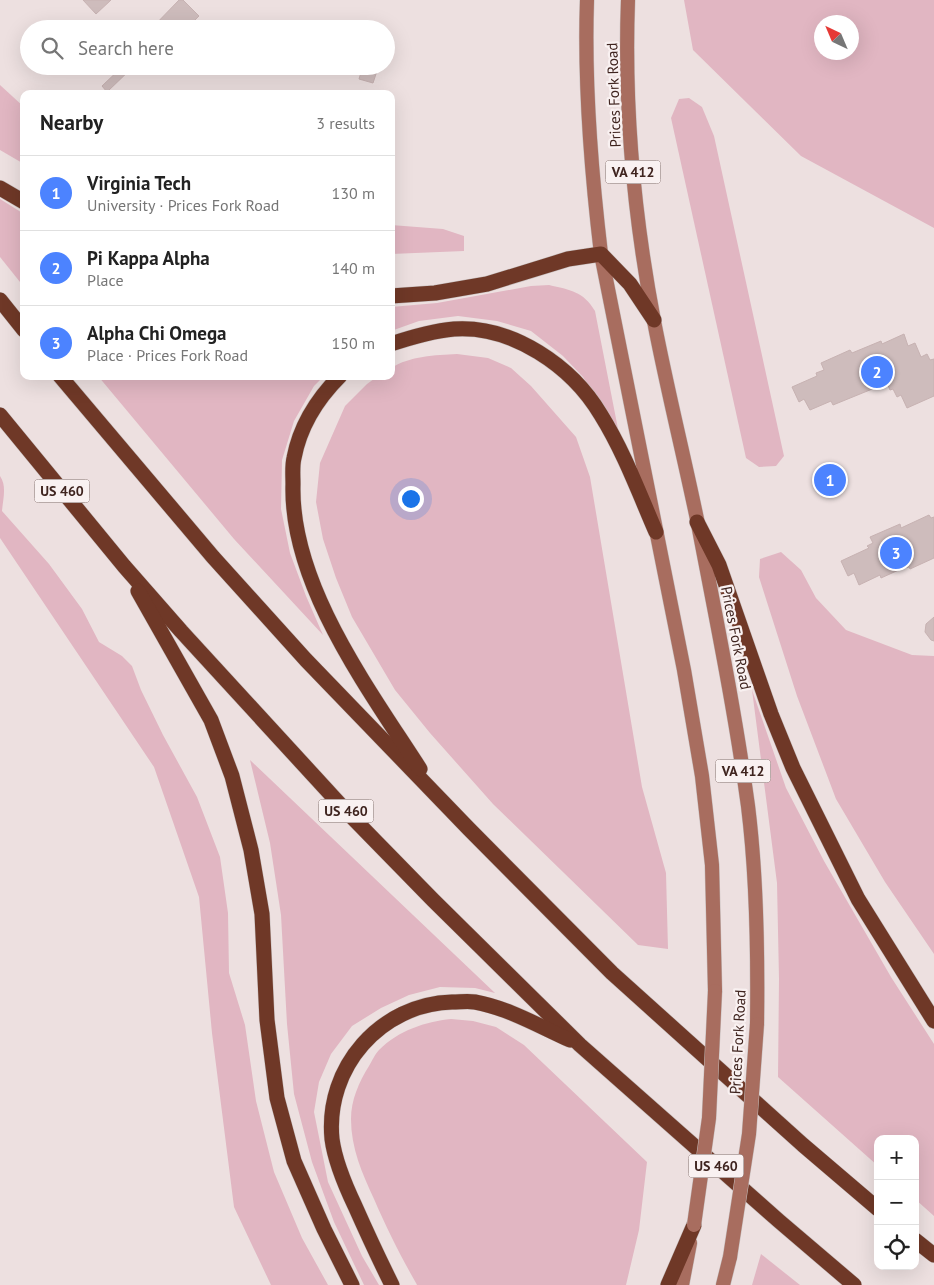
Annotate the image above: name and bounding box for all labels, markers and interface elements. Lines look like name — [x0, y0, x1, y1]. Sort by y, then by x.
north arrow — [814, 15, 859, 60]
search box — [20, 20, 395, 75]
icon: search — [38, 34, 66, 62]
text: Search here — [78, 36, 174, 60]
street label: Prices Fork Road — [602, 42, 625, 148]
text: Nearby — [40, 109, 103, 136]
text: 3 results — [316, 113, 375, 133]
road number: VA 412 — [606, 160, 660, 183]
text: Virginia Tech — [87, 171, 191, 195]
text: 1 — [51, 183, 61, 203]
text: 130 m — [332, 183, 375, 203]
text: University · Prices Fork Road — [87, 195, 279, 215]
text: Pi Kappa Alpha — [87, 246, 210, 270]
text: 2 — [51, 258, 61, 278]
text: 140 m — [332, 258, 375, 278]
text: Place — [87, 270, 124, 290]
text: Alpha Chi Omega — [87, 321, 227, 345]
text: 3 — [51, 333, 61, 353]
text: 150 m — [332, 333, 375, 353]
text: Place · Prices Fork Road — [87, 345, 248, 365]
pin: 2 — [861, 353, 893, 391]
pin: 1 — [814, 461, 846, 499]
road number: US 460 — [34, 480, 90, 502]
your location — [398, 486, 424, 512]
pin: 3 — [880, 534, 912, 572]
street label: Prices Fork Road — [717, 585, 756, 691]
road number: VA 412 — [716, 759, 770, 782]
road number: US 460 — [318, 799, 374, 822]
street label: Prices Fork Road — [725, 989, 750, 1095]
map controls — [874, 1135, 919, 1270]
button: + — [874, 1135, 919, 1180]
road number: US 460 — [688, 1154, 744, 1178]
button: − — [874, 1180, 919, 1225]
button: locate — [874, 1225, 919, 1270]

